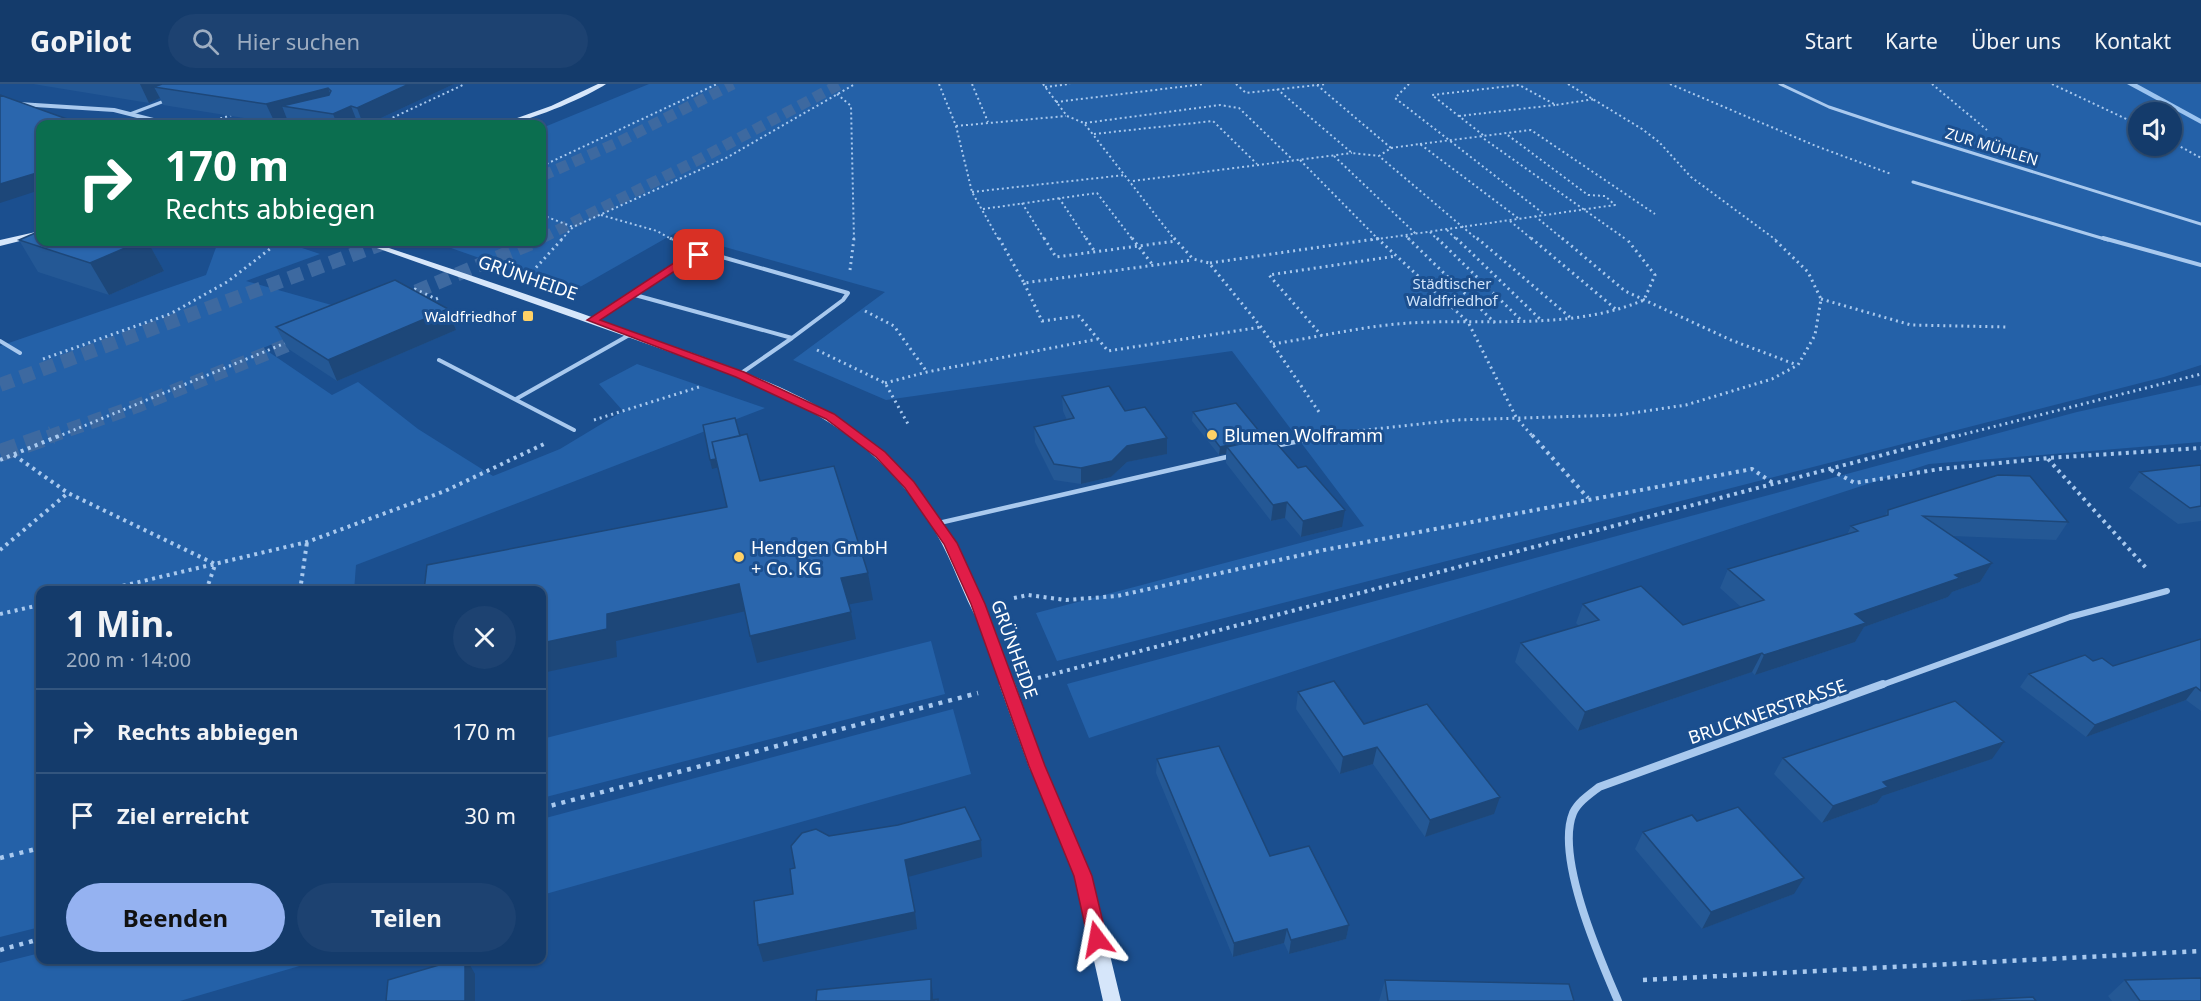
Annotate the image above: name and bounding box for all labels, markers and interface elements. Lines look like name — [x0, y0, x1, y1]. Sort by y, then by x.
search box — [168, 14, 588, 68]
text: GoPilot — [30, 22, 132, 60]
icon: search — [189, 25, 222, 58]
text: Hier suchen — [237, 26, 360, 56]
text: Start — [1805, 27, 1852, 55]
text: Karte — [1885, 27, 1938, 55]
text: Über uns — [1971, 27, 2061, 55]
text: Kontakt — [2094, 27, 2171, 55]
map controls — [2128, 102, 2182, 156]
button: sound — [2128, 102, 2182, 156]
street label: ZUR MÜHLEN — [1943, 122, 2041, 170]
text: 170 m — [165, 136, 289, 193]
icon: right — [66, 144, 144, 222]
text: Rechts abbiegen — [165, 190, 375, 227]
pin — [673, 229, 724, 280]
icon: arrive — [682, 238, 715, 271]
street label: GRÜNHEIDE — [475, 249, 581, 305]
park label: Städtischer Waldfriedhof — [1406, 273, 1499, 310]
place label: Waldfriedhof — [424, 306, 517, 326]
marker: Waldfriedhof — [521, 309, 535, 323]
place label: Blumen Wolframm — [1224, 423, 1383, 447]
marker: Blumen Wolframm — [1205, 428, 1219, 442]
place label: Hendgen GmbH + Co. KG — [751, 535, 888, 580]
marker: Hendgen GmbH + Co. KG — [732, 550, 746, 564]
street label: GRÜNHEIDE — [986, 596, 1044, 702]
text: 1 Min. — [66, 599, 174, 648]
button: close — [453, 606, 516, 669]
text: 200 m · 14:00 — [66, 646, 191, 673]
street label: BRUCKNERSTRASSE — [1685, 673, 1849, 749]
icon: right — [66, 715, 99, 748]
text: Rechts abbiegen — [117, 716, 299, 746]
text: 170 m — [452, 716, 516, 746]
icon: arrive — [66, 799, 99, 832]
text: Ziel erreicht — [117, 800, 249, 830]
text: 30 m — [465, 800, 516, 830]
button: Beenden — [66, 883, 285, 952]
button: Teilen — [297, 883, 516, 952]
position arrow — [1065, 907, 1129, 971]

